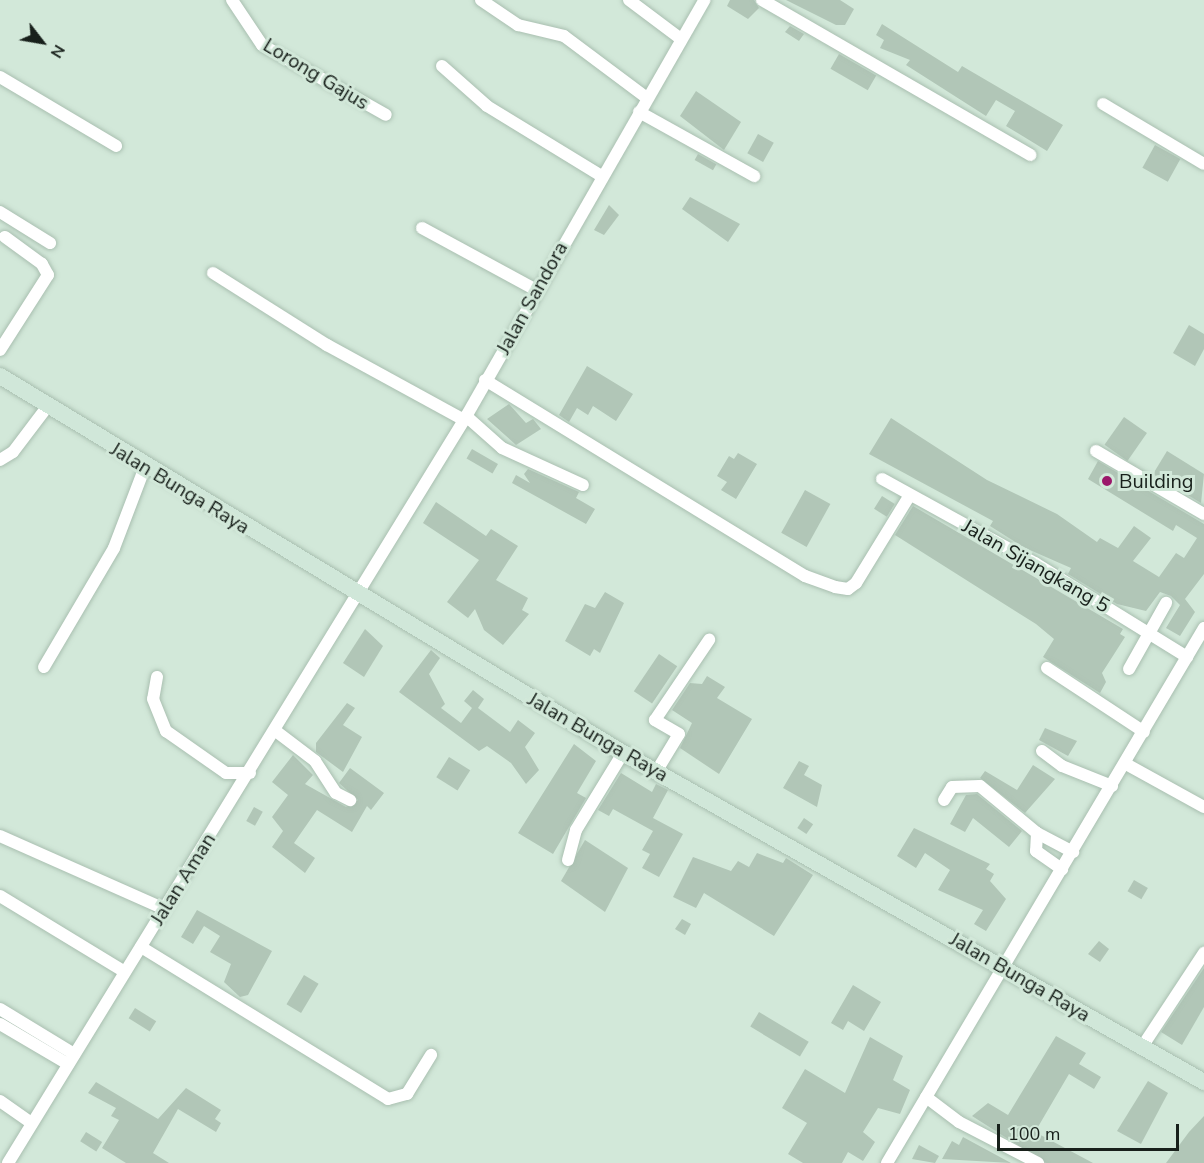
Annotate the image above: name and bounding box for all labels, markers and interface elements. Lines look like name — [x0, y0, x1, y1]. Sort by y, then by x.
north arrow — [12, 12, 72, 72]
street label: Lorong Gajus — [259, 33, 373, 115]
text: N — [45, 40, 70, 62]
street label: Jalan Sandora — [491, 238, 573, 358]
street label: Jalan Bunga Raya — [106, 437, 254, 539]
place label: Building — [1119, 469, 1194, 493]
marker: Building — [1100, 474, 1114, 488]
street label: Jalan Sijangkang 5 — [958, 514, 1114, 618]
street label: Jalan Bunga Raya — [524, 687, 672, 787]
street label: Jalan Aman — [145, 829, 221, 929]
street label: Jalan Bunga Raya — [946, 927, 1094, 1027]
scale bar — [1000, 1112, 1182, 1150]
text: 100 m — [1008, 1122, 1060, 1146]

